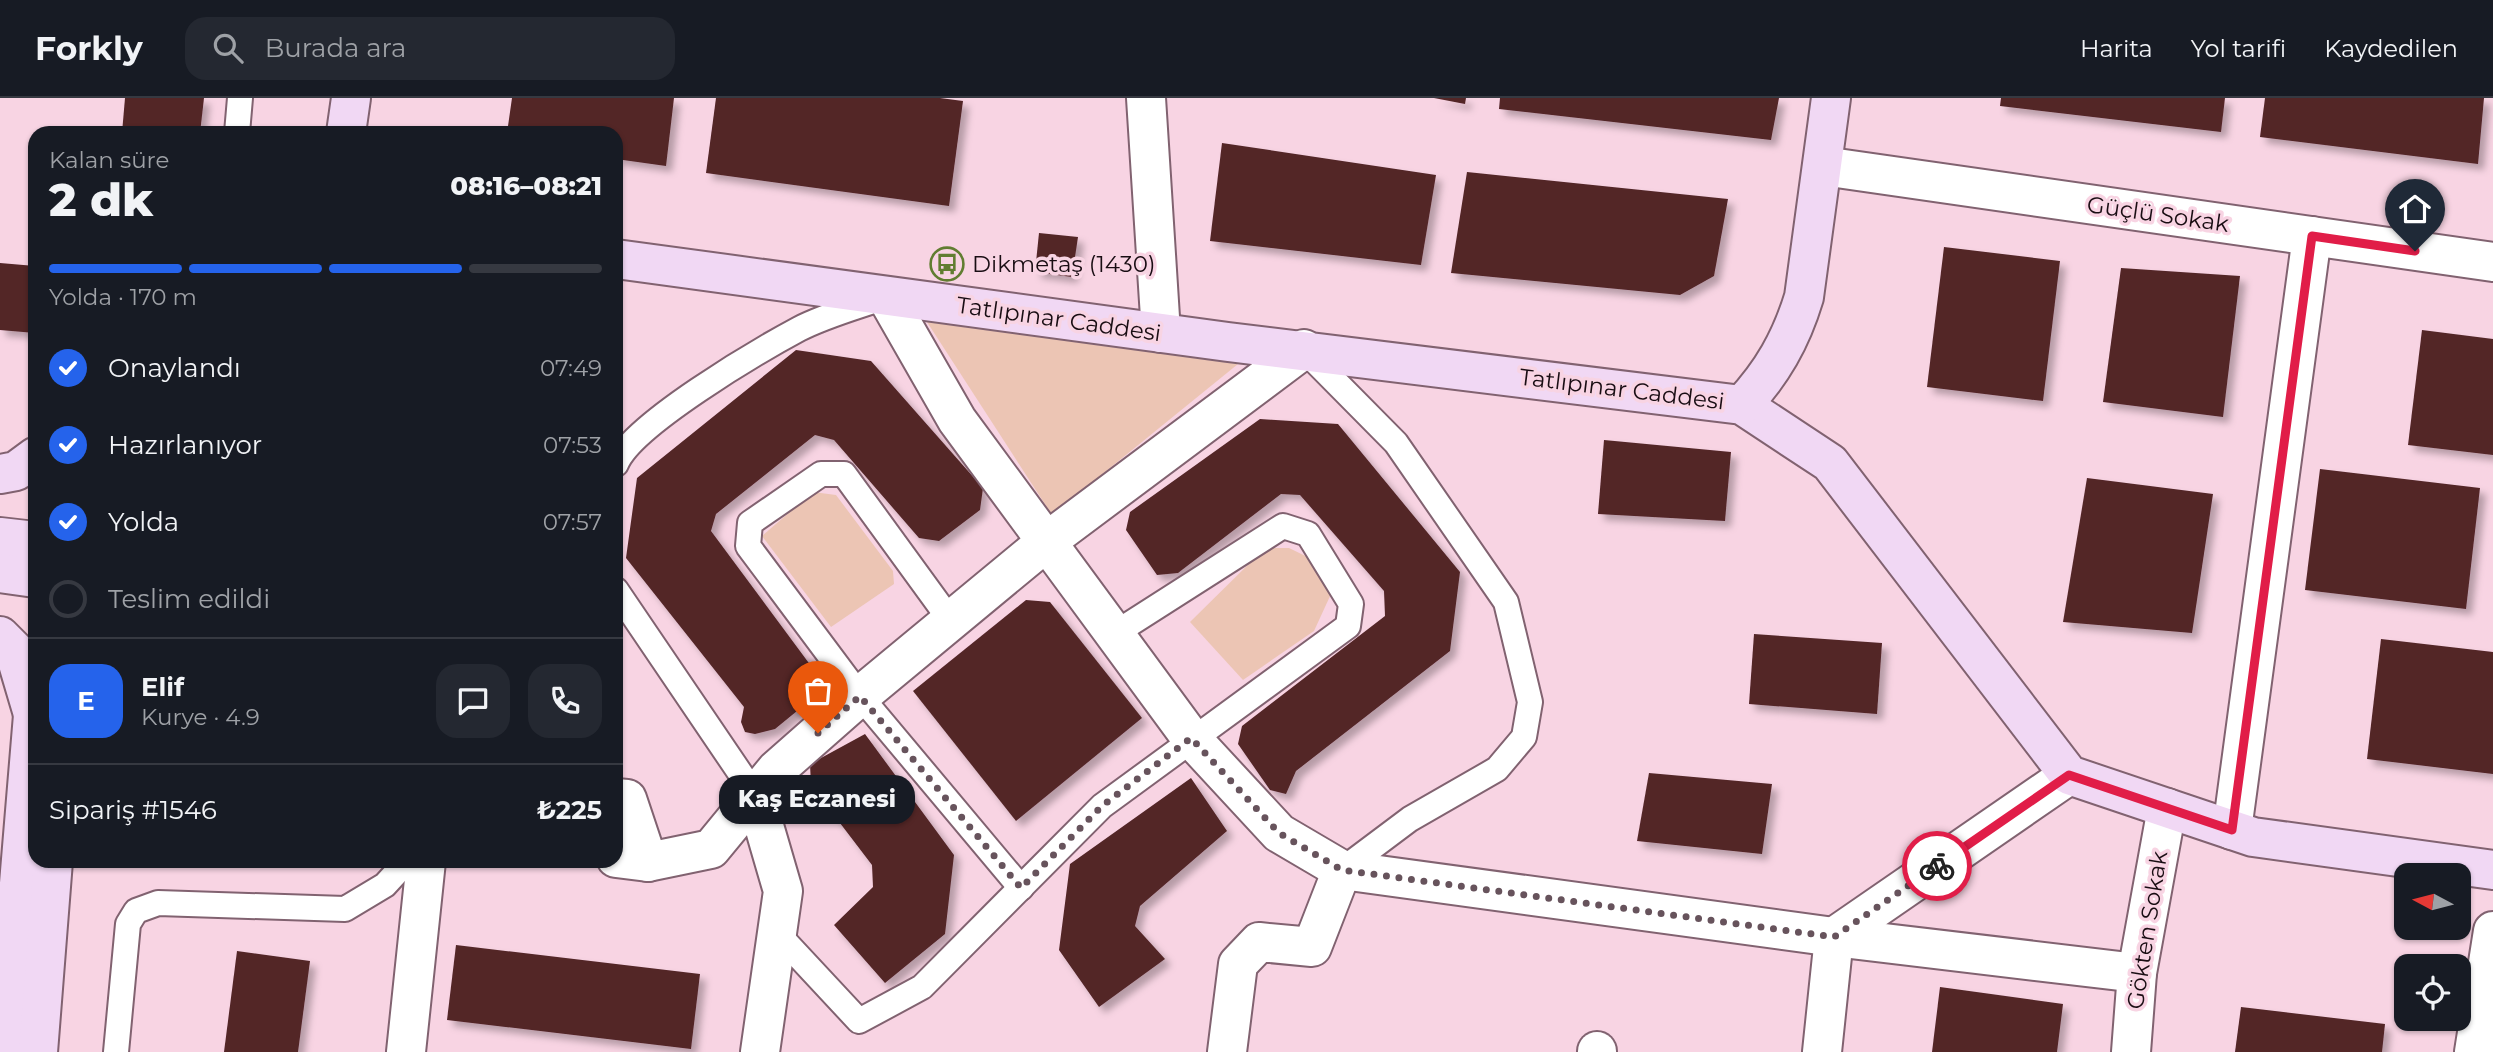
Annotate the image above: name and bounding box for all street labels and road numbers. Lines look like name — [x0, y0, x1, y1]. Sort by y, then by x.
street label: Güçlü Sokak — [2085, 190, 2231, 238]
street label: Tatlıpınar Caddesi — [955, 291, 1163, 347]
street label: Tatlıpınar Caddesi — [1518, 363, 1726, 415]
street label: Gökten Sokak — [2121, 849, 2173, 1011]

